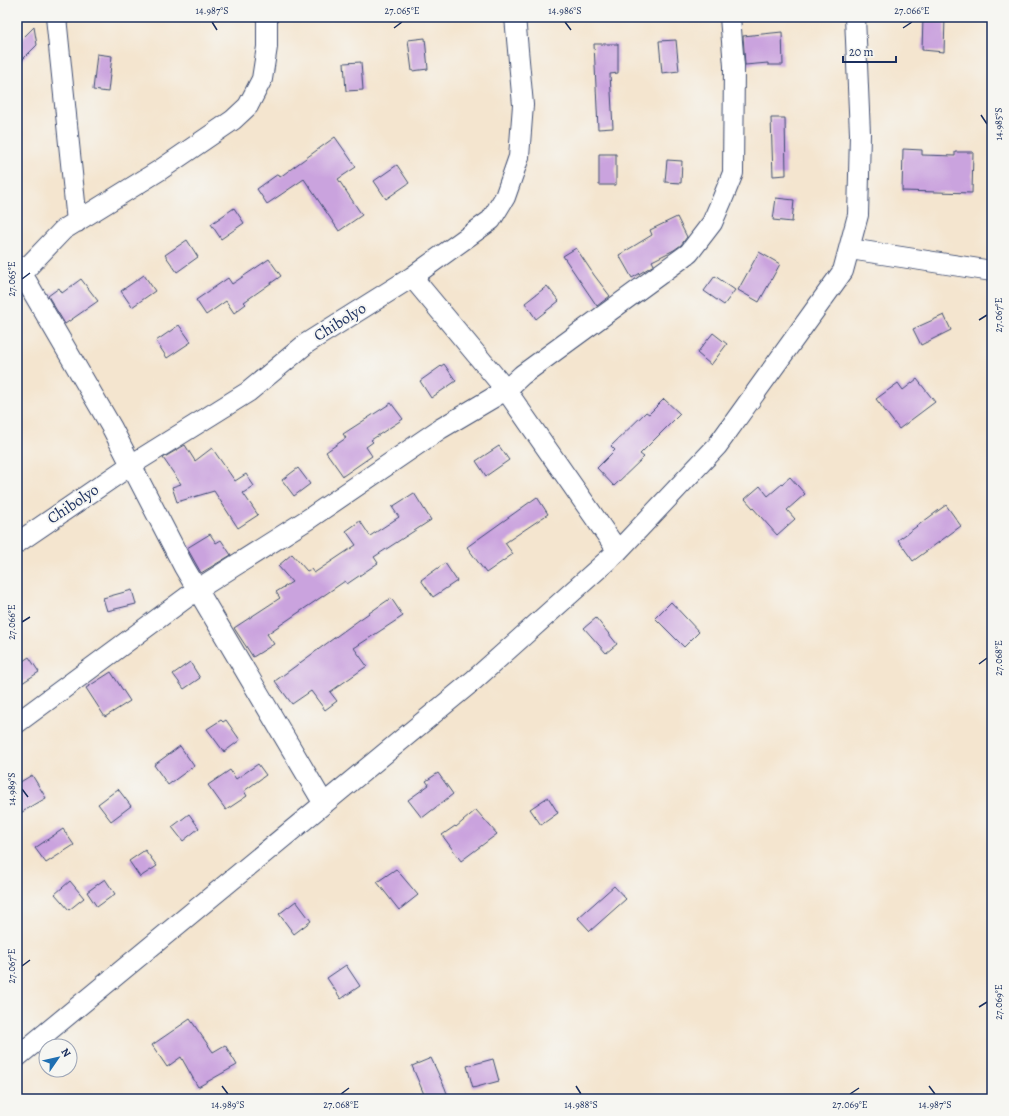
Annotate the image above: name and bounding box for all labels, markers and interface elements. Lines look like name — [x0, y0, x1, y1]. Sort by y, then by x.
text: 14.987°S — [196, 4, 228, 17]
text: 27.065°E — [384, 4, 420, 17]
text: 14.986°S — [548, 4, 582, 17]
text: 27.066°E — [894, 4, 930, 17]
scale bar — [843, 38, 896, 64]
text: 20 m — [849, 44, 873, 60]
text: 14.985°S — [992, 107, 1005, 141]
text: 27.065°E — [5, 261, 18, 297]
street label: Chibolyo — [310, 297, 370, 347]
text: 27.067°E — [992, 297, 1005, 333]
street label: Chibolyo — [43, 479, 103, 529]
text: 27.066°E — [5, 604, 18, 640]
text: 27.068°E — [992, 640, 1005, 676]
text: 14.989°S — [5, 772, 18, 806]
text: 27.067°E — [5, 948, 18, 984]
text: 27.069°E — [992, 984, 1005, 1020]
north arrow — [38, 1038, 78, 1078]
text: N — [57, 1045, 74, 1060]
text: 14.989°S — [211, 1098, 245, 1111]
text: 27.068°E — [323, 1098, 359, 1111]
text: 14.988°S — [564, 1098, 598, 1111]
text: 27.069°E — [832, 1098, 868, 1111]
text: 14.987°S — [919, 1098, 951, 1111]

